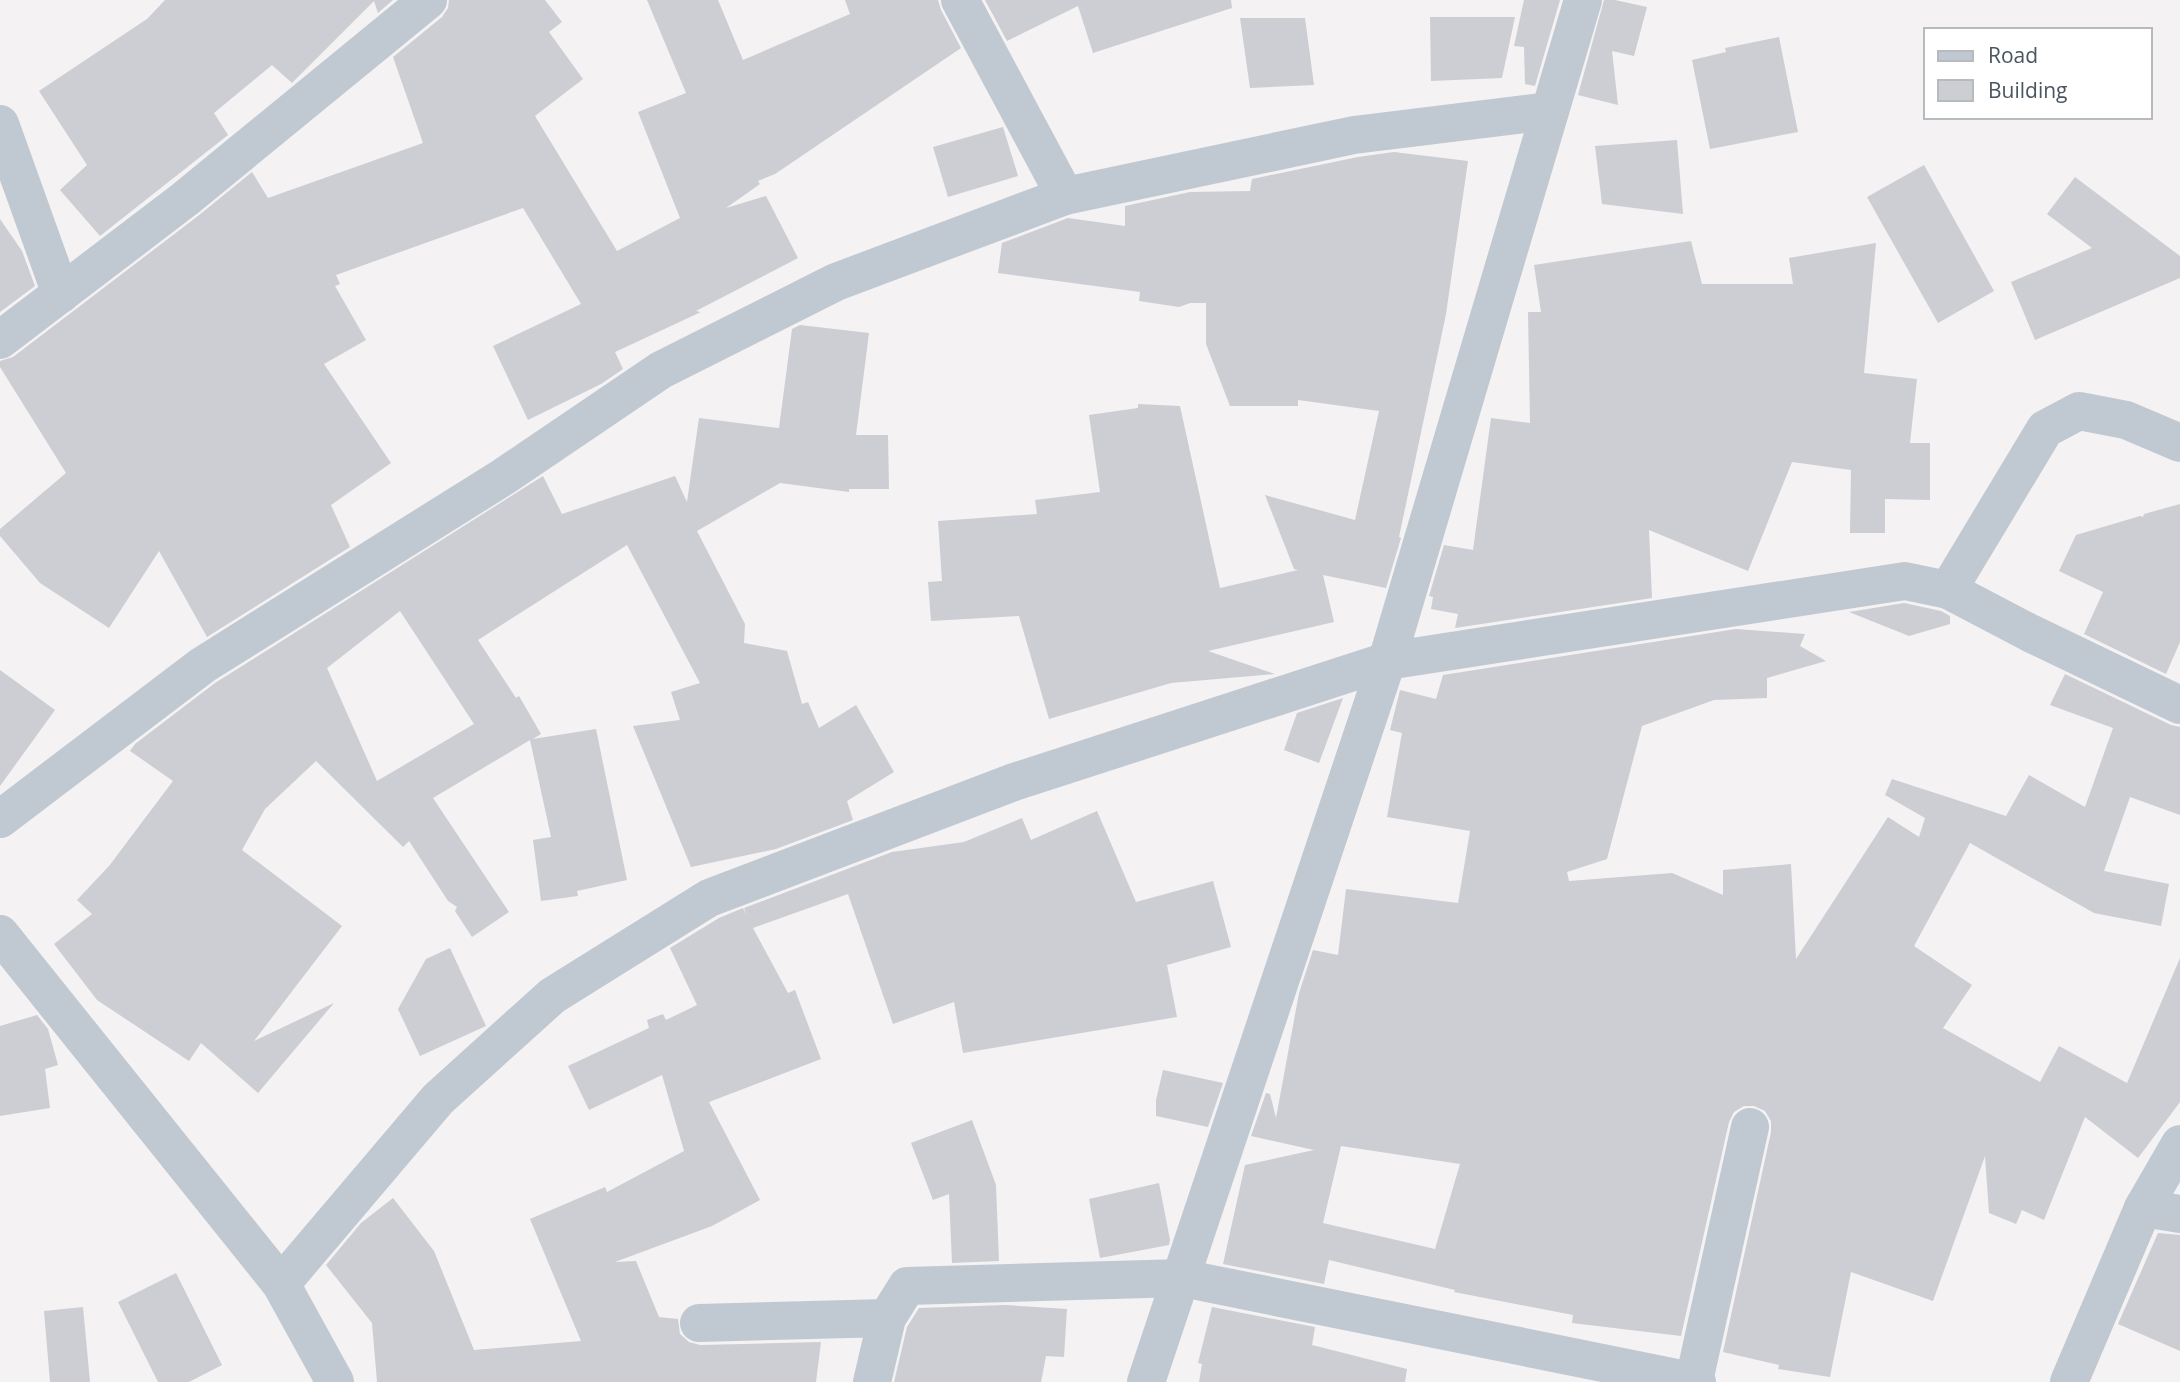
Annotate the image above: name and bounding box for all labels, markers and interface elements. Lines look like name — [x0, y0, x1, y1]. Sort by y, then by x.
legend — [1924, 28, 2152, 119]
text: Road — [1988, 41, 2038, 69]
text: Building — [1988, 76, 2067, 104]

